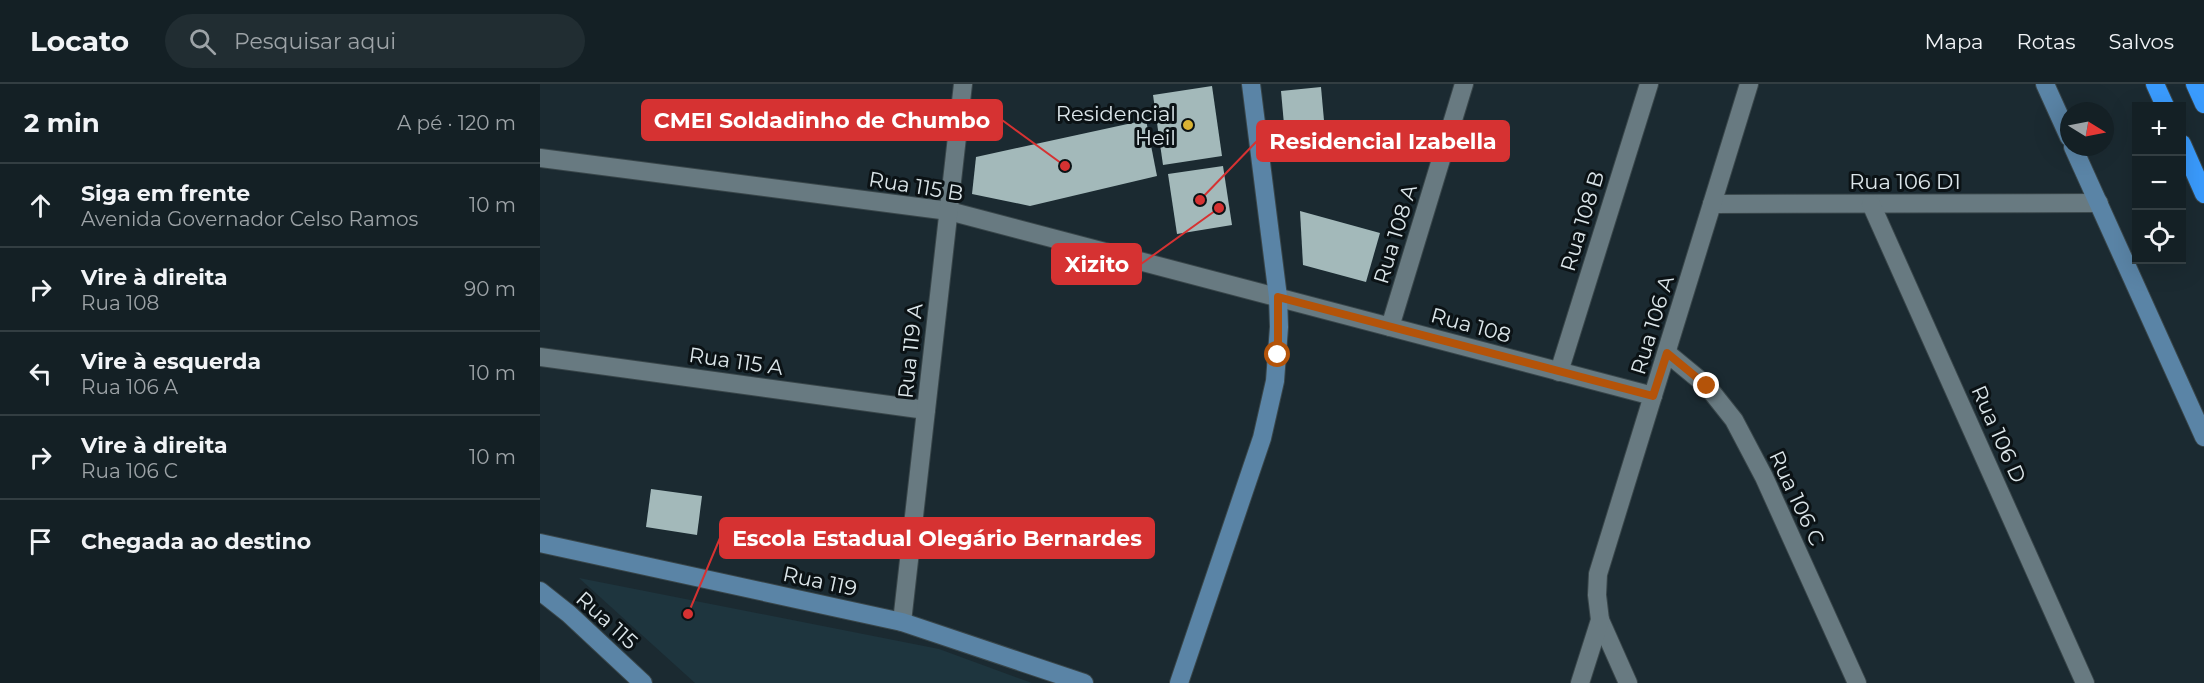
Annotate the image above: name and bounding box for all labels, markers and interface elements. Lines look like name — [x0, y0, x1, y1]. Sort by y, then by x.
search box — [165, 14, 585, 68]
text: Locato — [30, 24, 129, 58]
icon: search — [186, 25, 219, 58]
text: Pesquisar aqui — [234, 28, 396, 55]
text: Mapa — [1924, 29, 1983, 54]
text: Rotas — [2016, 29, 2076, 54]
text: Salvos — [2109, 29, 2174, 54]
callout: CMEI Soldadinho de Chumbo — [642, 100, 1002, 140]
place label: Residencial Heil — [1056, 101, 1176, 150]
north arrow — [2060, 102, 2114, 156]
map controls — [2132, 102, 2186, 264]
button: + — [2132, 102, 2186, 156]
text: 2 min — [24, 107, 100, 139]
text: CMEI Soldadinho de Chumbo — [654, 107, 990, 134]
text: A pé · 120 m — [397, 111, 516, 135]
marker: Residencial Heil — [1181, 118, 1195, 132]
callout: Residencial Izabella — [1257, 121, 1509, 161]
text: Residencial Izabella — [1269, 128, 1497, 155]
button: − — [2132, 156, 2186, 210]
street label: Rua 115 B — [867, 166, 965, 206]
street label: Rua 108 B — [1555, 168, 1609, 274]
street label: Rua 106 D1 — [1849, 169, 1961, 194]
text: Siga em frente — [81, 180, 250, 207]
street label: Rua 108 A — [1368, 180, 1422, 287]
icon: ahead — [24, 189, 57, 222]
text: 10 m — [469, 193, 516, 217]
text: Avenida Governador Celso Ramos — [81, 207, 418, 231]
button: locate — [2132, 210, 2186, 264]
callout: Xizito — [1052, 244, 1141, 284]
text: Xizito — [1065, 251, 1129, 278]
text: Vire à direita — [81, 264, 228, 291]
street label: Rua 106 A — [1625, 272, 1679, 377]
icon: right — [24, 273, 57, 306]
text: 90 m — [464, 277, 516, 301]
text: Rua 108 — [81, 291, 159, 315]
street label: Rua 119 A — [893, 301, 928, 400]
street label: Rua 108 — [1428, 302, 1514, 348]
route start — [1264, 341, 1290, 367]
street label: Rua 115 A — [687, 342, 786, 380]
text: Vire à esquerda — [81, 348, 261, 375]
icon: left — [24, 357, 57, 390]
text: 10 m — [469, 361, 516, 385]
route end — [1693, 372, 1719, 398]
text: Rua 106 A — [81, 375, 178, 399]
street label: Rua 106 D — [1966, 381, 2032, 487]
text: Vire à direita — [81, 432, 228, 459]
icon: right — [24, 441, 57, 474]
text: 10 m — [469, 445, 516, 469]
street label: Rua 106 C — [1764, 447, 1830, 550]
text: Rua 106 C — [81, 459, 178, 483]
callout: Escola Estadual Olegário Bernardes — [720, 518, 1154, 558]
icon: arrive — [24, 525, 57, 558]
text: Escola Estadual Olegário Bernardes — [732, 525, 1142, 552]
text: Chegada ao destino — [81, 528, 311, 555]
street label: Rua 119 — [781, 561, 859, 601]
street label: Rua 115 — [571, 586, 643, 654]

